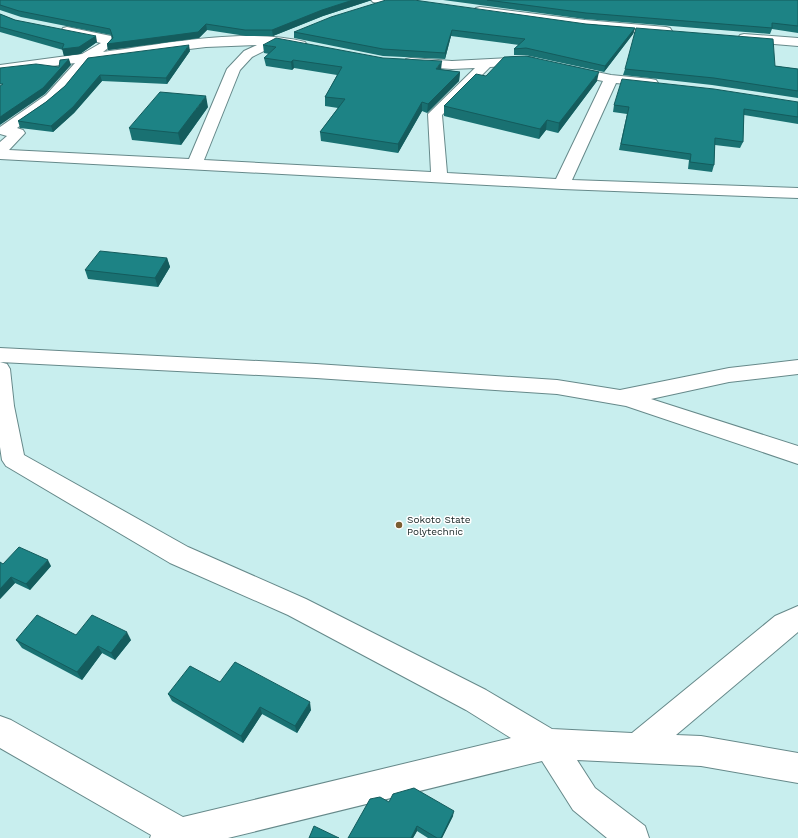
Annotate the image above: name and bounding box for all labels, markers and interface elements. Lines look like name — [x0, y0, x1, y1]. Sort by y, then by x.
place label: Sokoto State Polytechnic — [407, 514, 471, 537]
marker: Sokoto State Polytechnic — [394, 520, 404, 530]

